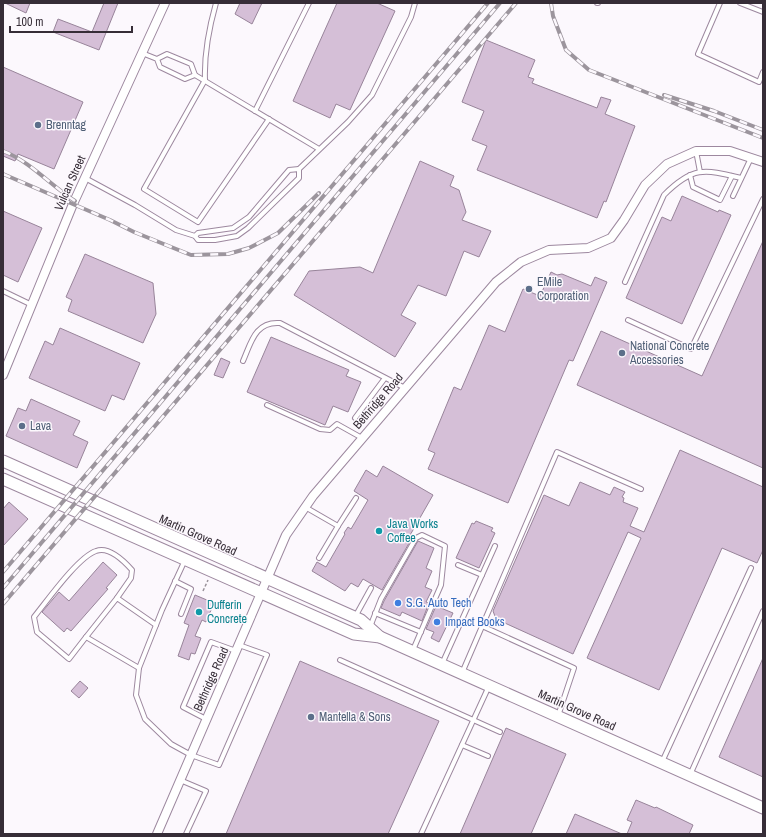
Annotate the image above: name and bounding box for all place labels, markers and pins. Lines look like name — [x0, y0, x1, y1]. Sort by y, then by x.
place label: Brenntag — [46, 117, 86, 133]
marker: Brenntag — [33, 120, 43, 130]
place label: EMile Corporation — [537, 274, 589, 304]
marker: EMile Corporation — [524, 284, 534, 294]
place label: National Concrete Accessories — [629, 338, 709, 368]
marker: National Concrete Accessories — [617, 348, 627, 358]
place label: Lava — [30, 418, 52, 434]
marker: Lava — [17, 421, 27, 431]
place label: Java Works Coffee — [387, 516, 438, 546]
marker: Java Works Coffee — [374, 526, 384, 536]
place label: S.G. Auto Tech — [406, 595, 472, 611]
place label: Dufferin Concrete — [207, 597, 247, 627]
marker: S.G. Auto Tech — [393, 598, 403, 608]
marker: Dufferin Concrete — [194, 607, 204, 617]
place label: Impact Books — [445, 614, 505, 630]
marker: Impact Books — [432, 617, 442, 627]
place label: Mantella & Sons — [319, 709, 391, 725]
marker: Mantella & Sons — [306, 712, 316, 722]

